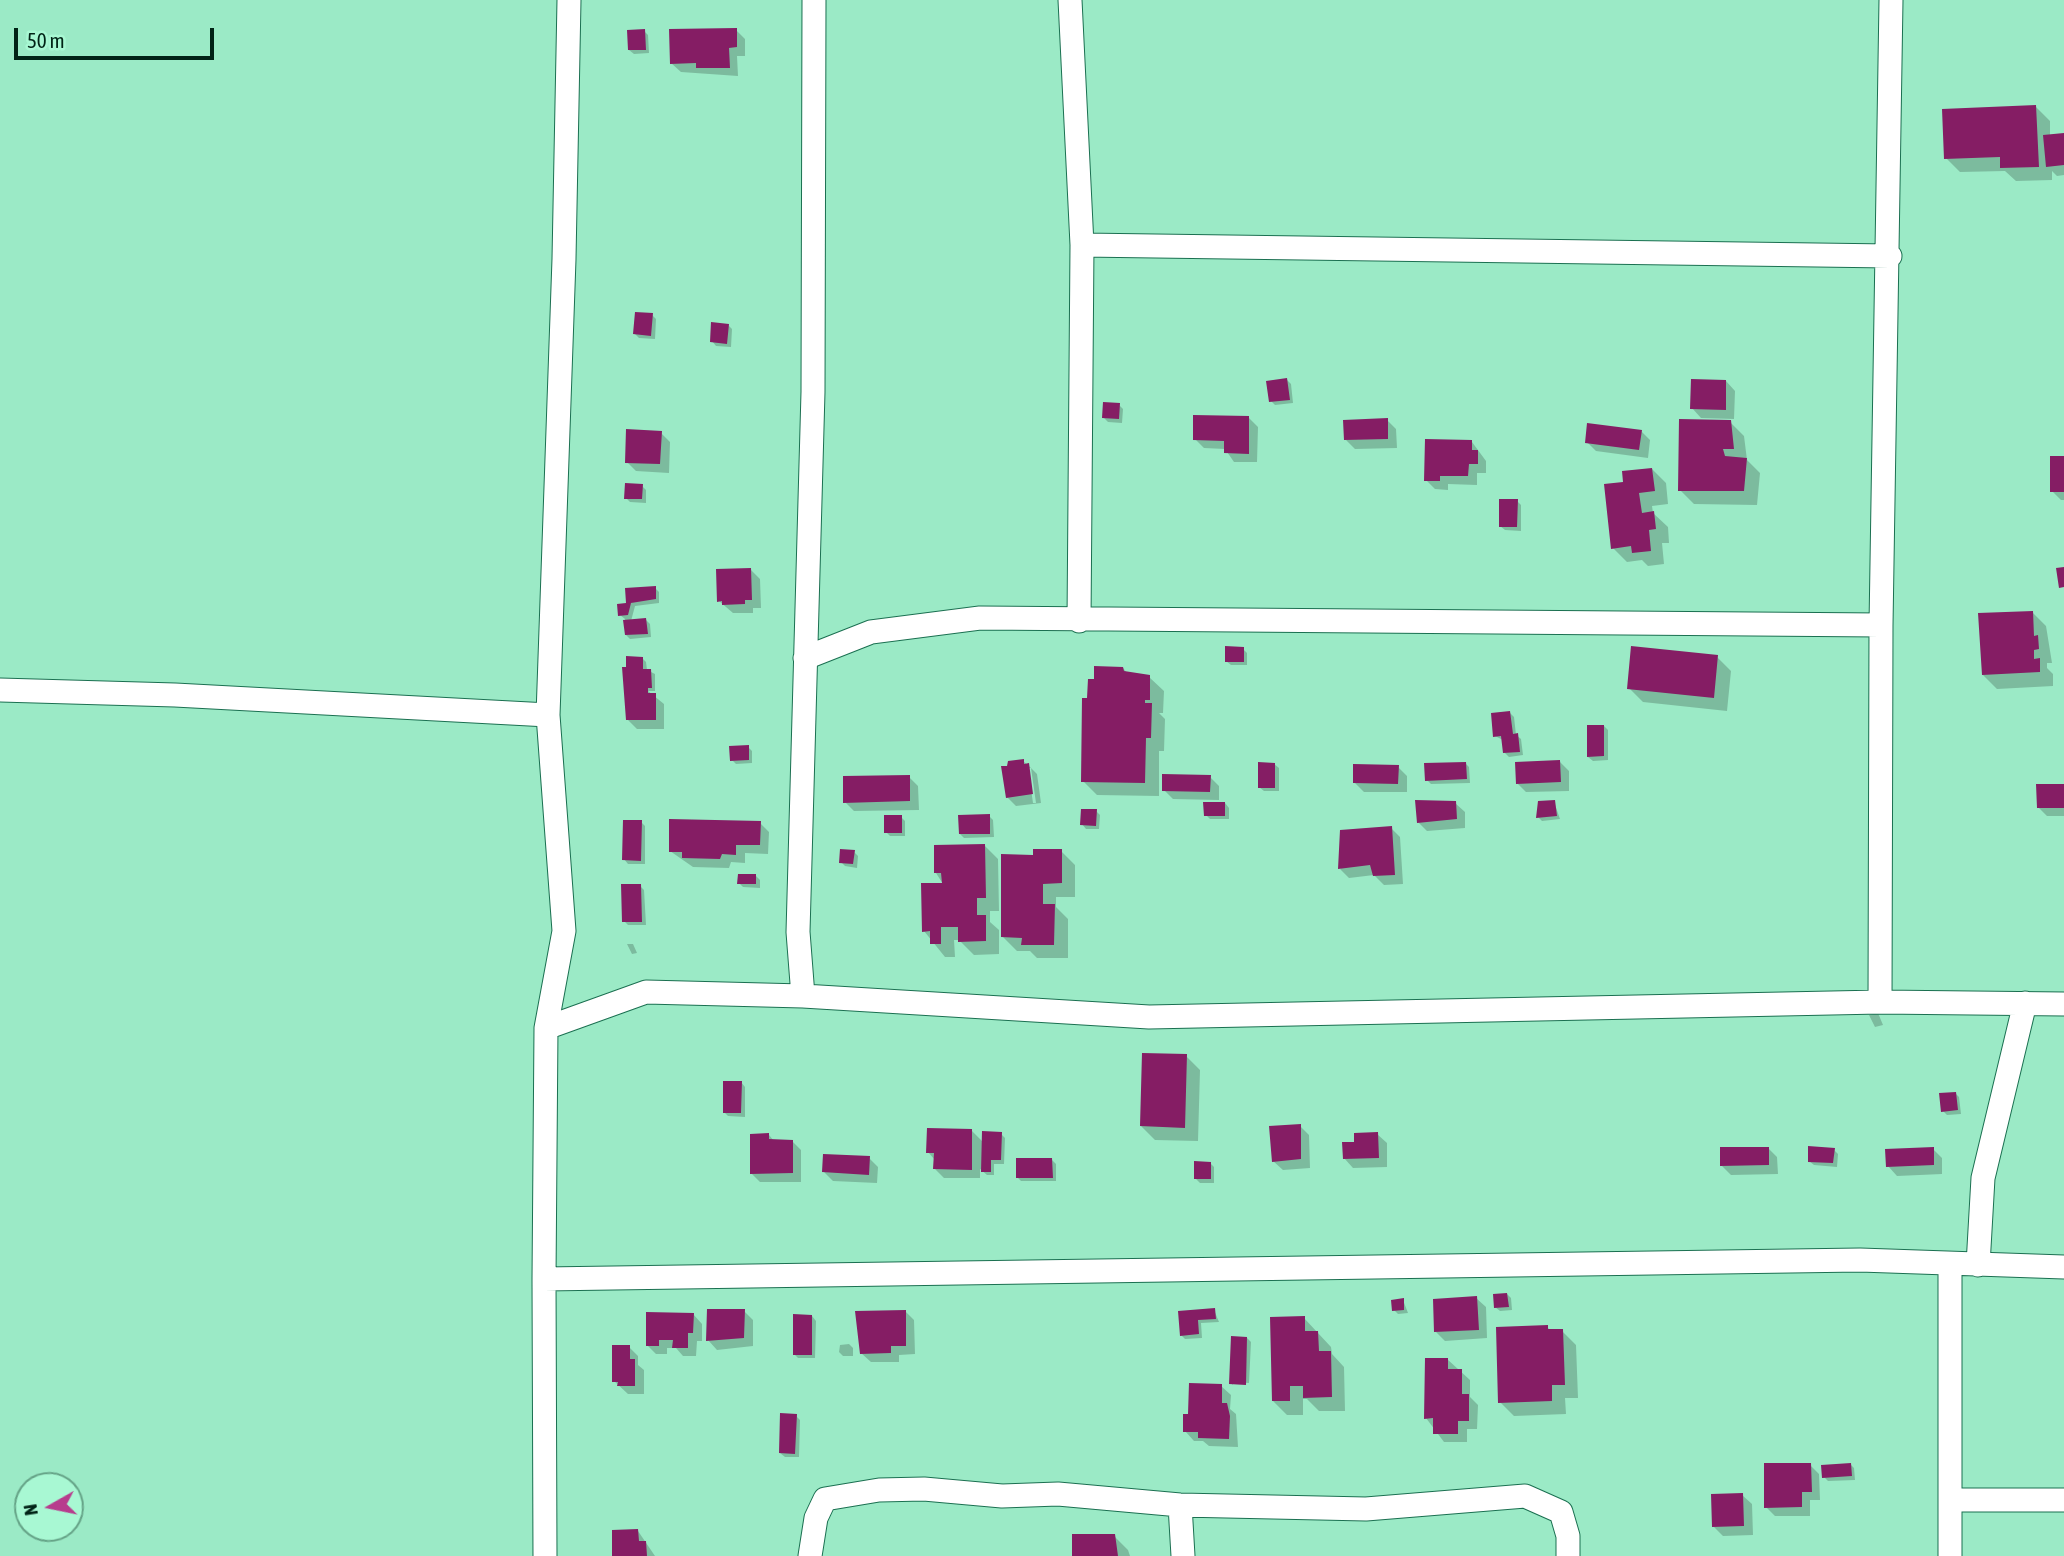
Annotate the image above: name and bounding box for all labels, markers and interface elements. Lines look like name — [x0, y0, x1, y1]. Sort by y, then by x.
scale bar — [18, 14, 217, 58]
text: 50 m — [27, 28, 65, 52]
north arrow — [14, 1472, 84, 1542]
text: N — [18, 1503, 42, 1517]

